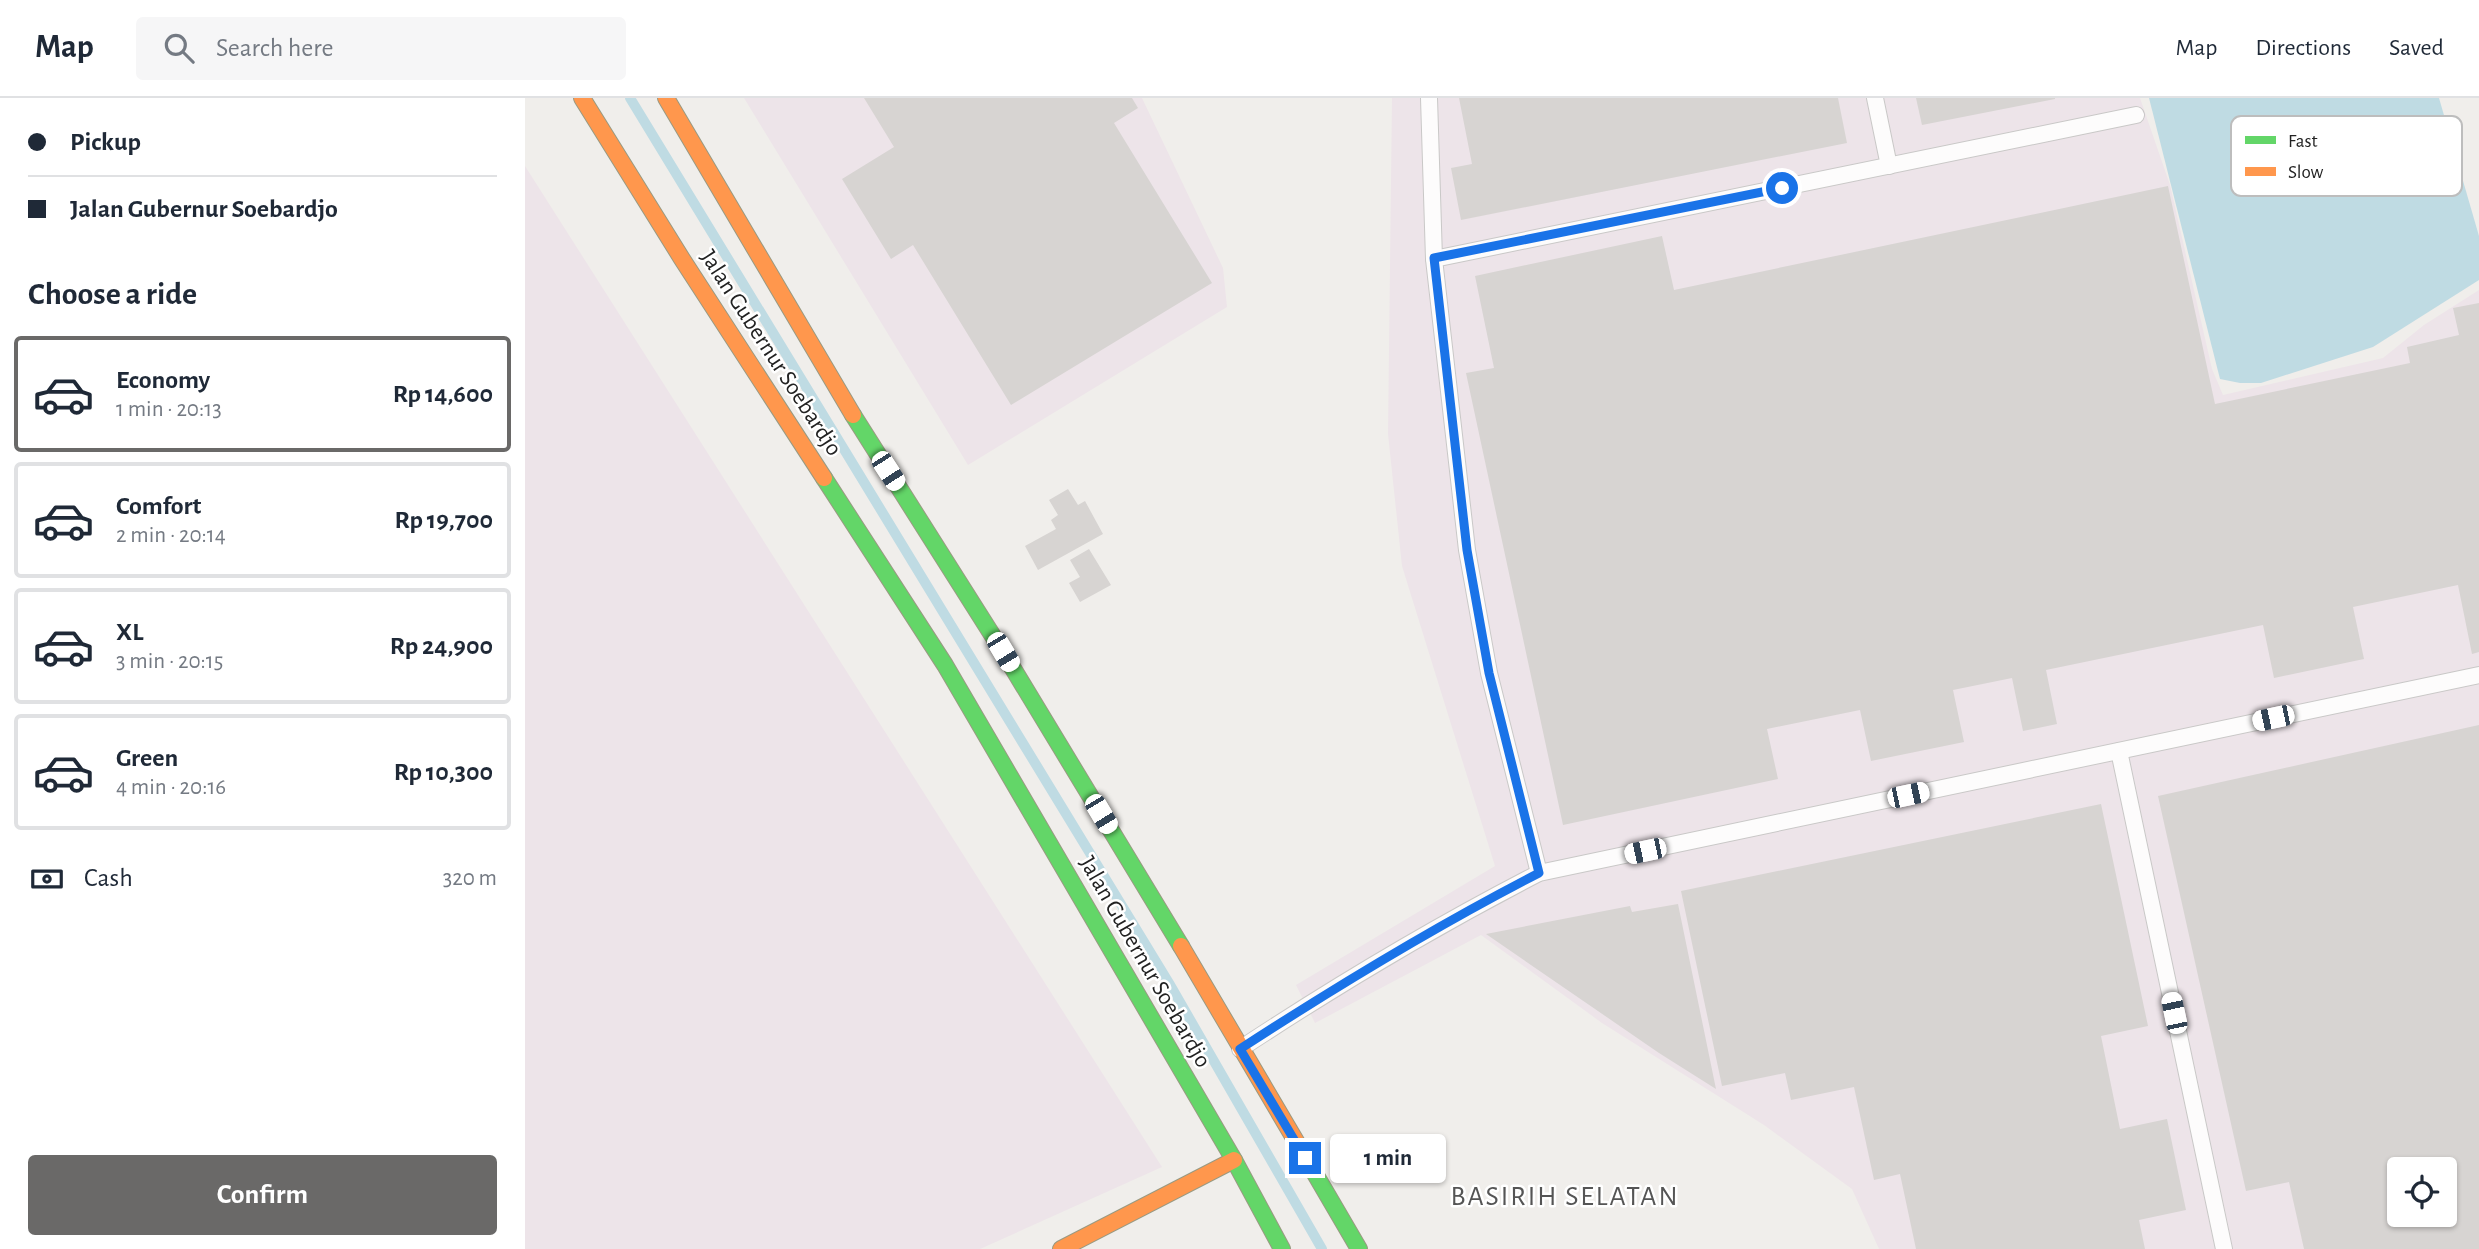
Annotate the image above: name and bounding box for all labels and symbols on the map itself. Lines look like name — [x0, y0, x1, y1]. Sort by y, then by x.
legend — [2231, 116, 2462, 196]
text: Fast — [2288, 132, 2318, 151]
text: Slow — [2288, 163, 2324, 182]
route start — [1766, 172, 1798, 204]
street label: Jalan Gubernur Soebardjo — [696, 246, 846, 460]
car — [868, 448, 909, 494]
car — [984, 629, 1023, 675]
car — [2251, 703, 2296, 733]
car — [1886, 780, 1931, 810]
car — [1082, 791, 1121, 837]
car — [1623, 836, 1668, 866]
street label: Jalan Gubernur Soebardjo — [1075, 852, 1215, 1072]
car — [2160, 990, 2189, 1036]
callout: 1 min — [1329, 1134, 1445, 1182]
route end — [1289, 1142, 1321, 1174]
district label: BASIRIH SELATAN — [1450, 1183, 1680, 1211]

